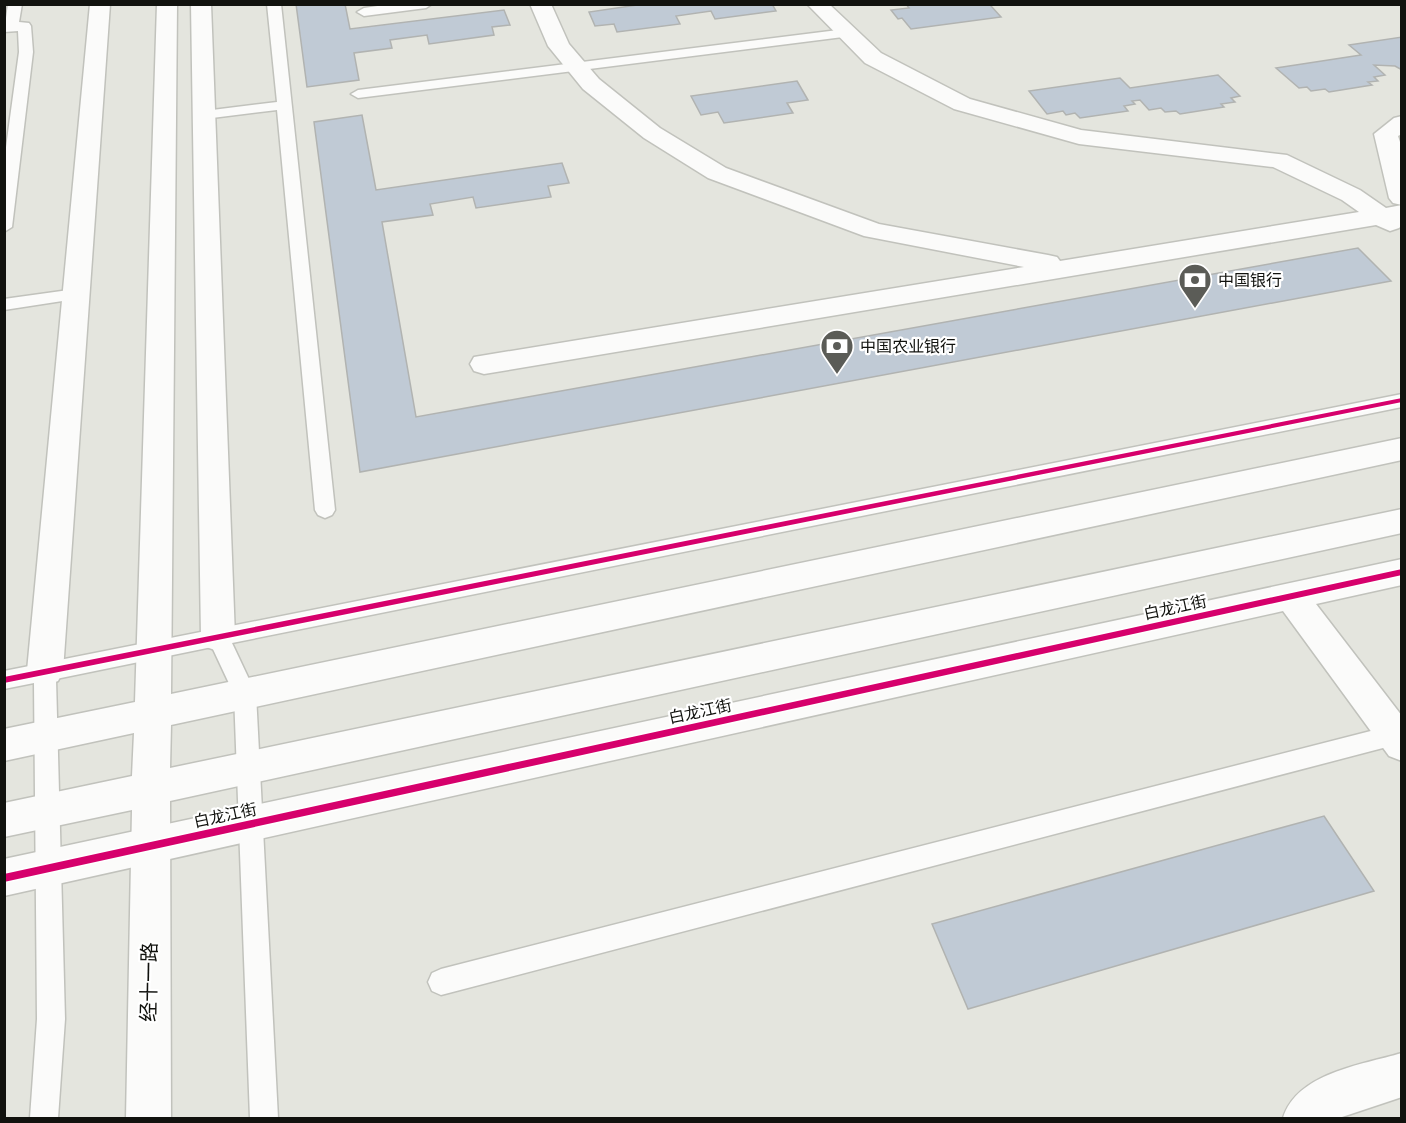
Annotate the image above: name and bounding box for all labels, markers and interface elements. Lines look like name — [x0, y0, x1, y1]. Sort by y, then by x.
bank icon: 中国银行 — [1177, 262, 1213, 309]
place label: 中国银行 — [1218, 268, 1282, 292]
bank icon: 中国农业银行 — [819, 328, 855, 375]
place label: 中国农业银行 — [860, 334, 956, 358]
street label: 白龙江街 — [1141, 589, 1209, 625]
street label: 白龙江街 — [666, 693, 734, 729]
street label: 白龙江街 — [191, 797, 259, 833]
street label: 经十一路 — [132, 942, 165, 1022]

